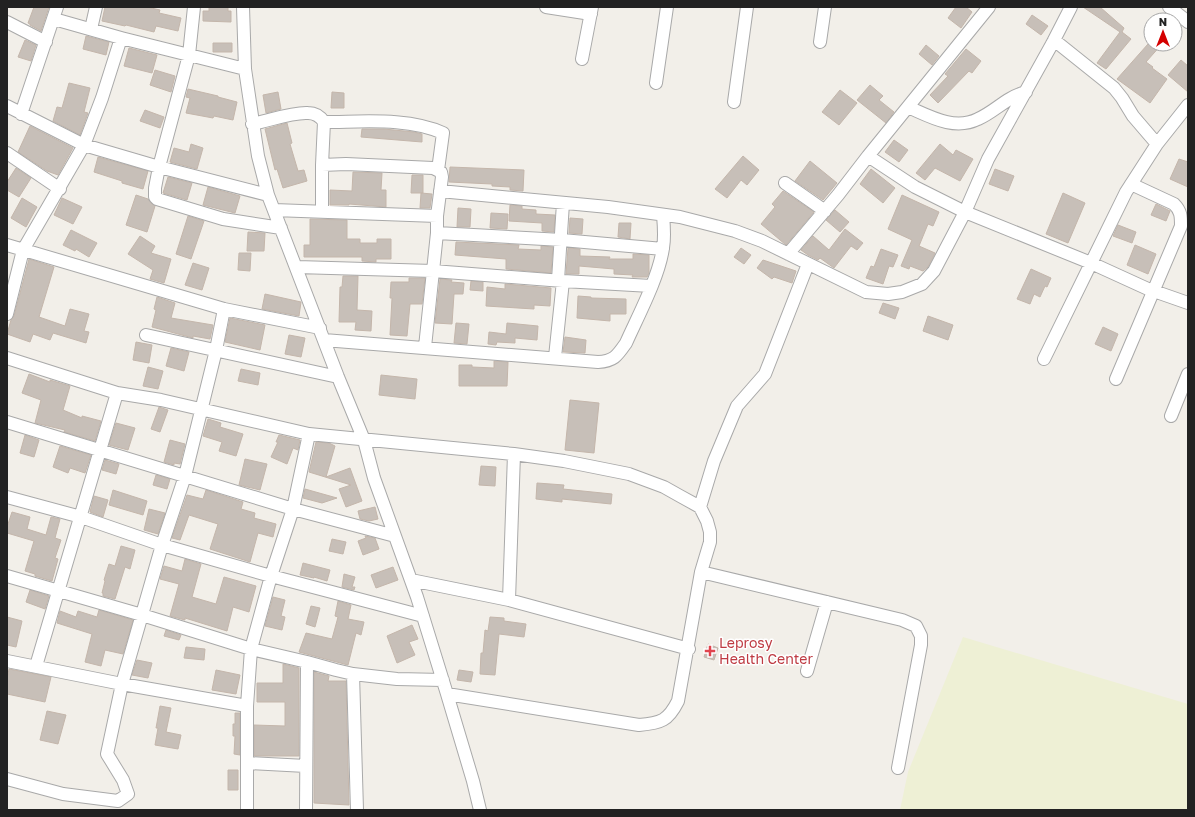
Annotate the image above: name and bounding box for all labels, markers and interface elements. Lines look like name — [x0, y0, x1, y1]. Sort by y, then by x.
north arrow — [1143, 12, 1183, 52]
text: N — [1159, 15, 1167, 28]
place label: Leprosy Health Center — [719, 634, 813, 667]
marker: Leprosy Health Center — [704, 645, 716, 657]

